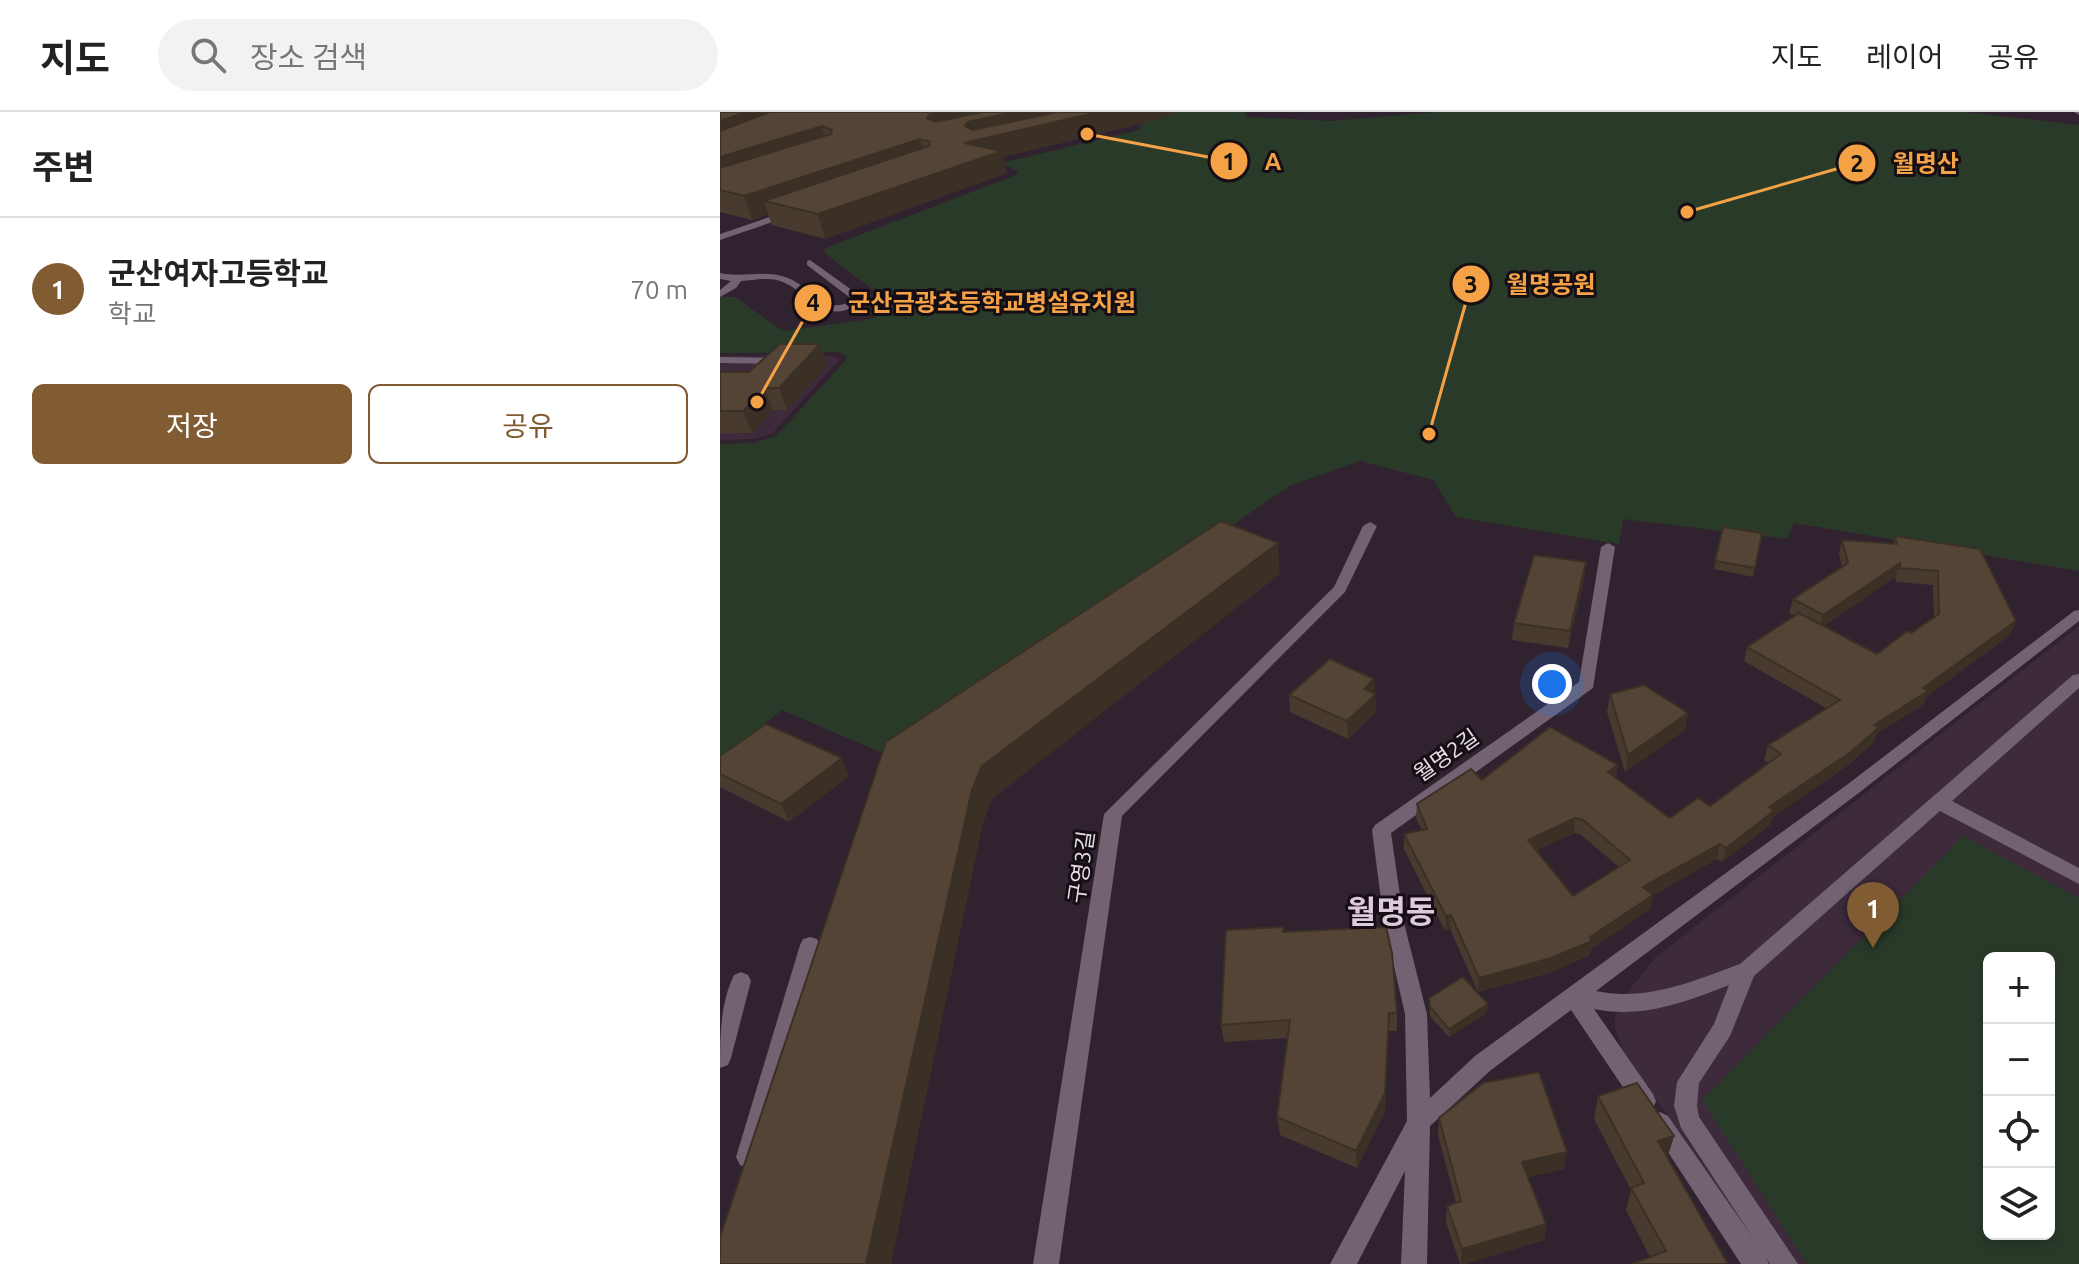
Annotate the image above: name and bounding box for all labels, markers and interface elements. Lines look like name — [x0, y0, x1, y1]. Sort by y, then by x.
search box — [158, 19, 718, 91]
icon: search — [186, 33, 230, 77]
text: 지도 — [40, 37, 110, 79]
text: 장소 검색 — [250, 40, 367, 74]
text: 지도 — [1771, 41, 1822, 72]
text: 레이어 — [1866, 41, 1943, 72]
text: 공유 — [1987, 41, 2039, 72]
callout: A — [1209, 137, 1298, 185]
callout: 월명산 — [1837, 139, 1976, 187]
text: 주변 — [32, 147, 95, 185]
text: 1 — [1222, 148, 1236, 175]
text: A — [1265, 148, 1282, 175]
text: 2 — [1850, 150, 1864, 177]
text: 월명산 — [1893, 150, 1959, 177]
text: 군산여자고등학교 — [108, 256, 329, 290]
callout: 월명공원 — [1451, 260, 1611, 308]
text: 3 — [1464, 271, 1478, 298]
text: 월명공원 — [1507, 271, 1595, 298]
text: 1 — [51, 275, 65, 304]
text: 70 m — [630, 275, 688, 304]
callout: 군산금광초등학교병설유치원 — [793, 279, 1152, 327]
text: 4 — [806, 289, 820, 316]
text: 군산금광초등학교병설유치원 — [848, 289, 1136, 316]
text: 학교 — [108, 299, 156, 328]
button: 저장 — [32, 384, 352, 464]
button: 공유 — [368, 384, 688, 464]
your location — [1532, 664, 1572, 704]
street label: 월명2길 — [1409, 723, 1483, 786]
street label: 구영3길 — [1063, 829, 1098, 905]
pin: 1 — [1847, 882, 1899, 948]
district label: 월명동 — [1347, 893, 1435, 929]
map controls — [1983, 952, 2055, 1240]
button: + — [1983, 952, 2055, 1024]
button: − — [1983, 1024, 2055, 1096]
button: locate — [1983, 1096, 2055, 1168]
button: layers — [1983, 1168, 2055, 1240]

